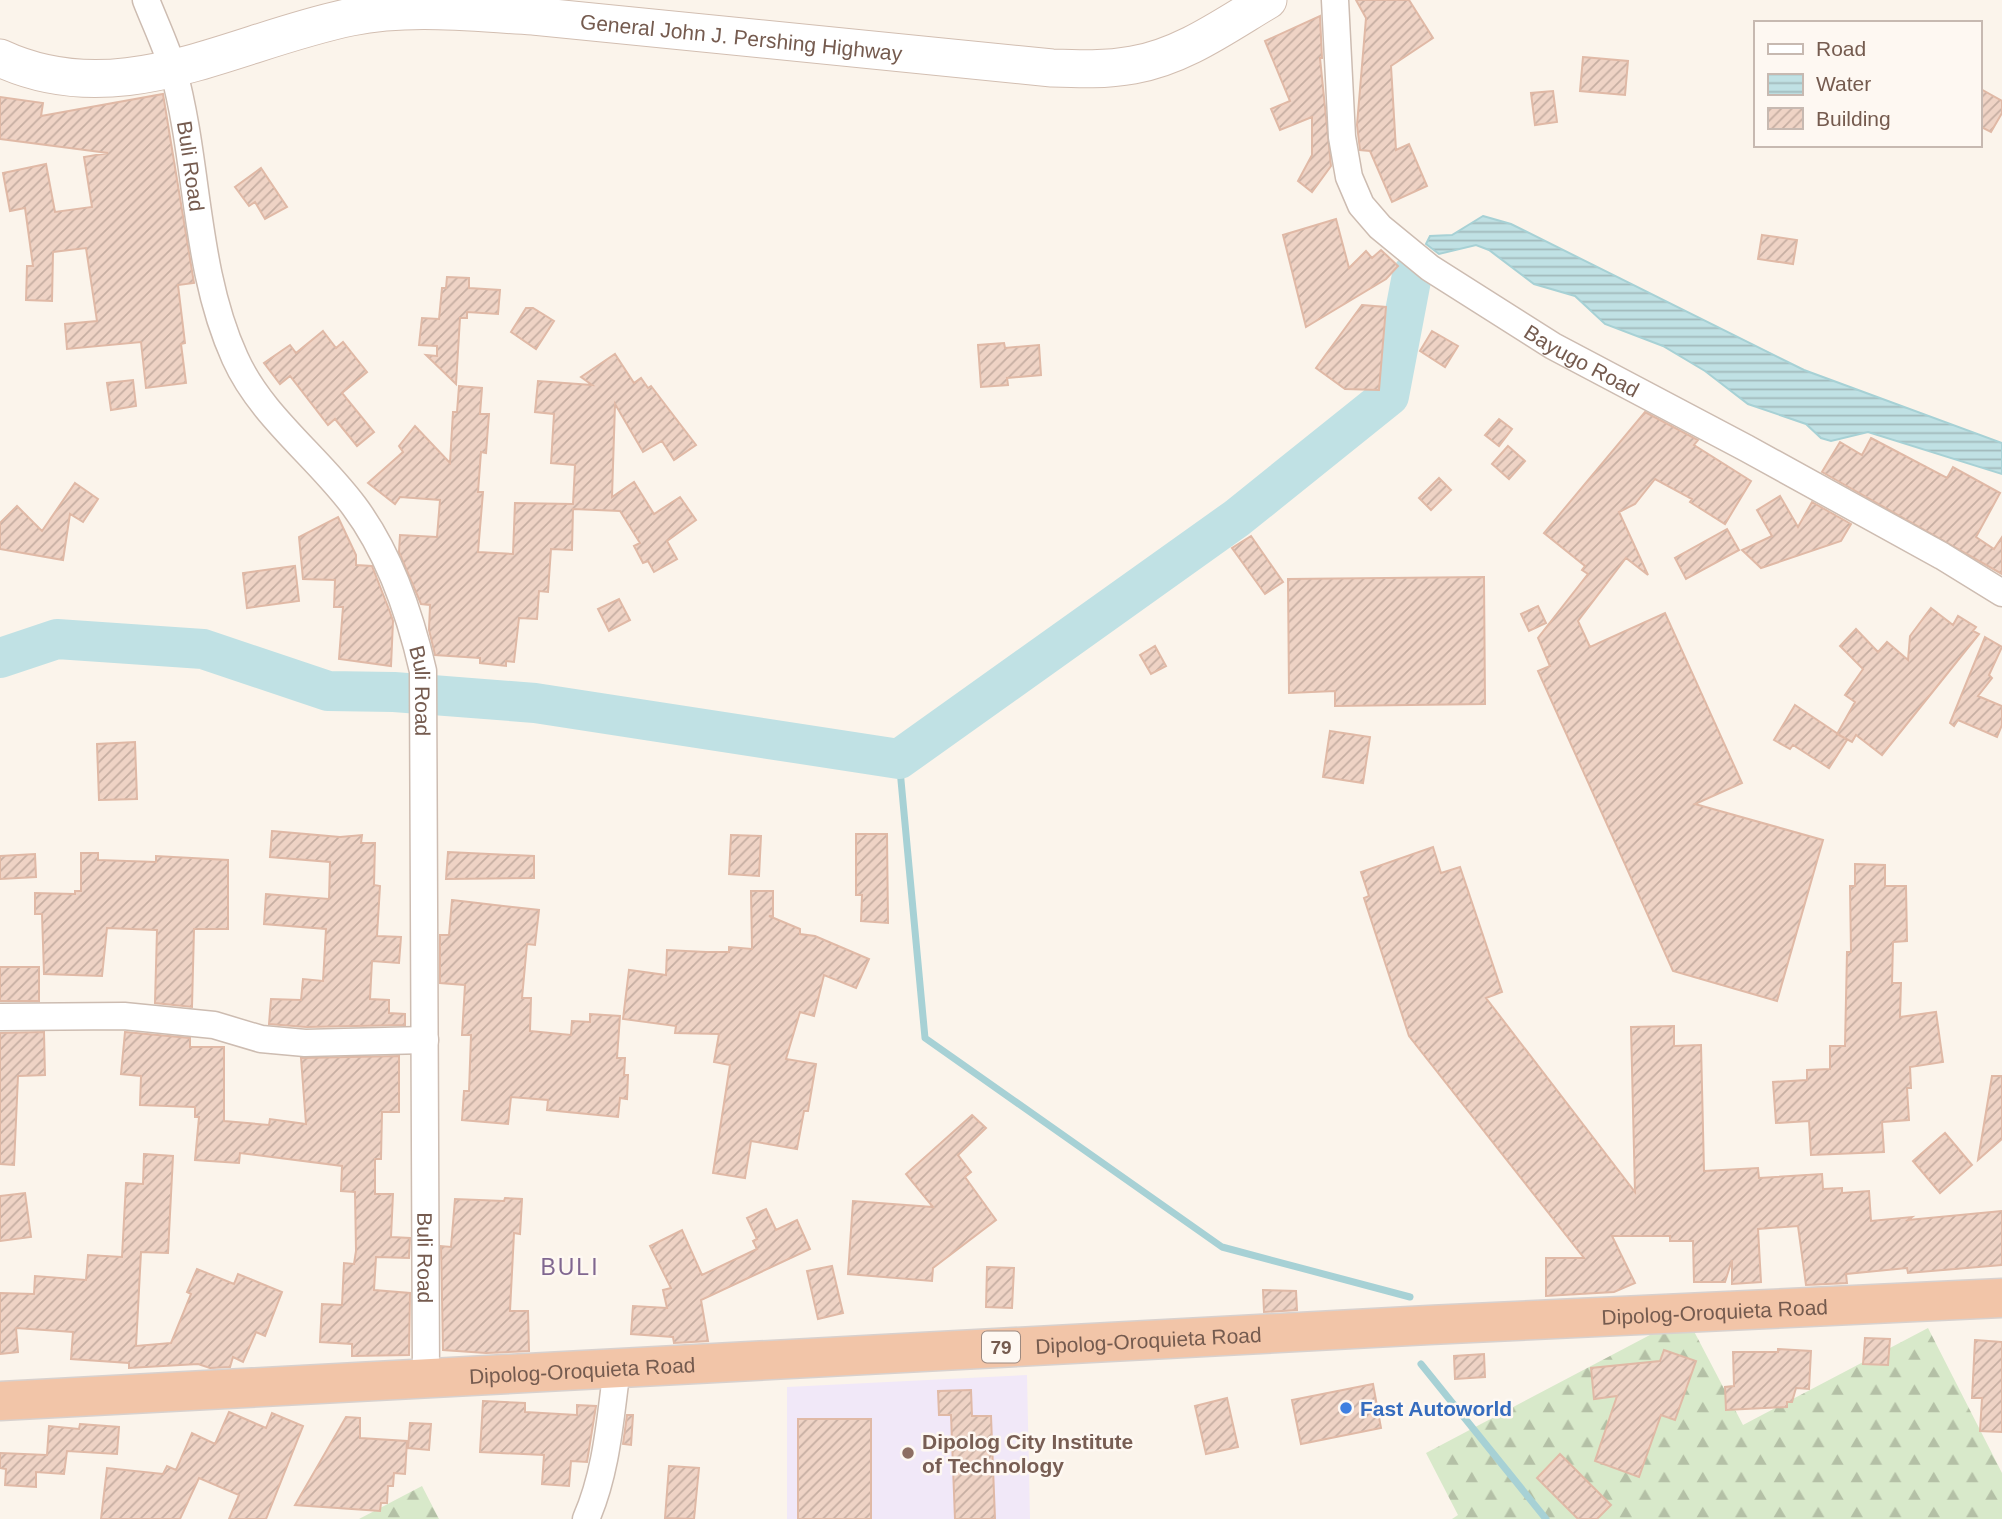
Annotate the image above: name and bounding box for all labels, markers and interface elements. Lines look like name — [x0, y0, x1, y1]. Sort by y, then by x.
street label: General John J. Pershing Highway — [579, 9, 904, 64]
legend — [1754, 21, 1981, 147]
text: Road — [1816, 37, 1866, 60]
text: Water — [1816, 72, 1871, 95]
text: Building — [1816, 107, 1891, 130]
street label: Buli Road — [173, 119, 209, 213]
street label: Bayugo Road — [1520, 320, 1643, 401]
street label: Buli Road — [406, 643, 435, 736]
street label: Buli Road — [414, 1212, 437, 1303]
district label: BULI — [540, 1254, 600, 1280]
street label: Dipolog-Oroquieta Road — [1601, 1295, 1828, 1328]
street label: Dipolog-Oroquieta Road — [1035, 1322, 1262, 1357]
road number: 79 — [982, 1331, 1020, 1362]
street label: Dipolog-Oroquieta Road — [468, 1353, 696, 1388]
place label: Fast Autoworld — [1360, 1397, 1512, 1420]
marker: Fast Autoworld — [1338, 1400, 1354, 1416]
place label: Dipolog City Institute of Technology — [922, 1430, 1133, 1477]
marker: Dipolog City Institute of Technology — [900, 1445, 916, 1461]

